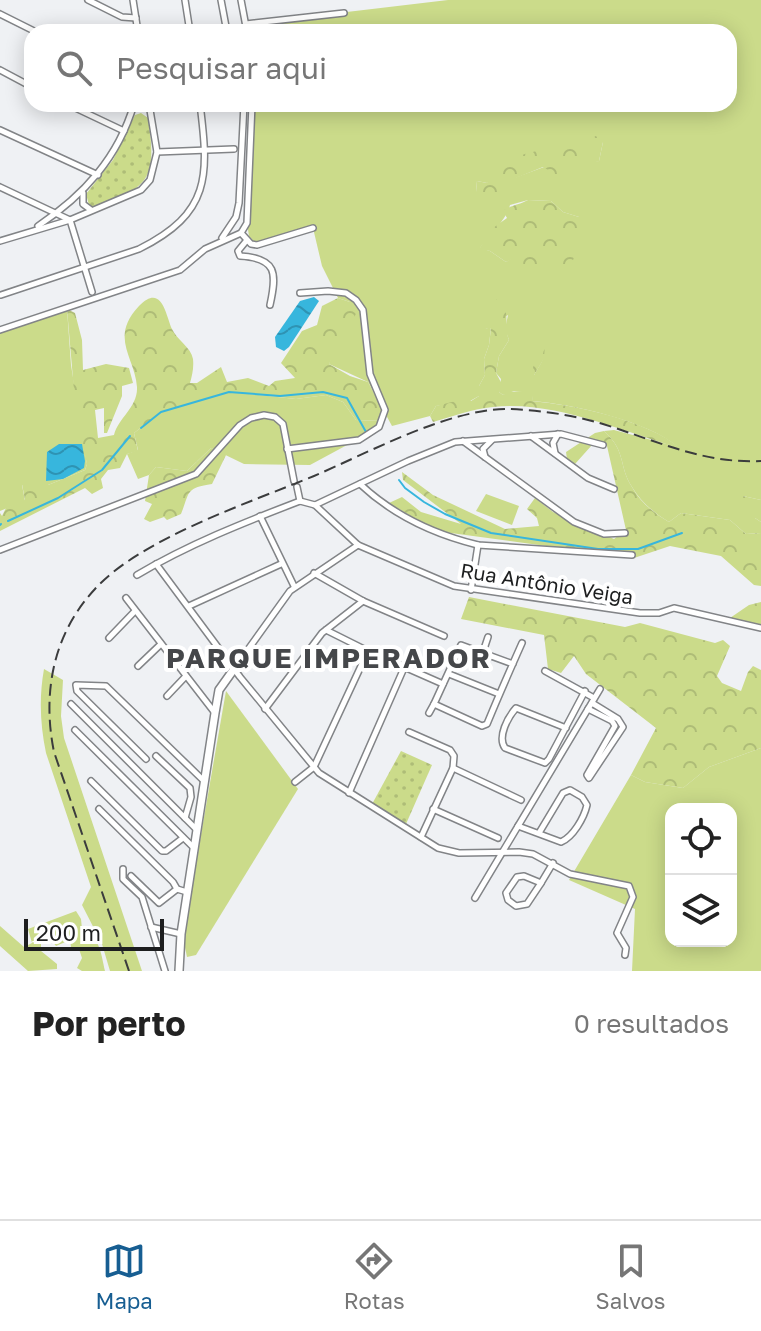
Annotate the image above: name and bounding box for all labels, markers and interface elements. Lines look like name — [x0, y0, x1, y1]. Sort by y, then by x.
search box — [24, 24, 737, 112]
icon: search — [52, 46, 96, 90]
text: Pesquisar aqui — [116, 50, 327, 86]
street label: Rua Antônio Veiga — [459, 557, 635, 609]
district label: PARQUE IMPERADOR — [166, 641, 492, 674]
map controls — [665, 803, 737, 947]
button: locate — [665, 803, 737, 875]
button: layers — [665, 875, 737, 947]
scale bar — [24, 915, 164, 951]
text: 200 m — [36, 919, 101, 946]
text: Por perto — [32, 1003, 186, 1043]
text: 0 resultados — [574, 1008, 729, 1039]
tab: Mapa — [95, 1239, 153, 1314]
tab: Rotas — [344, 1239, 405, 1314]
tab: Salvos — [596, 1239, 665, 1314]

